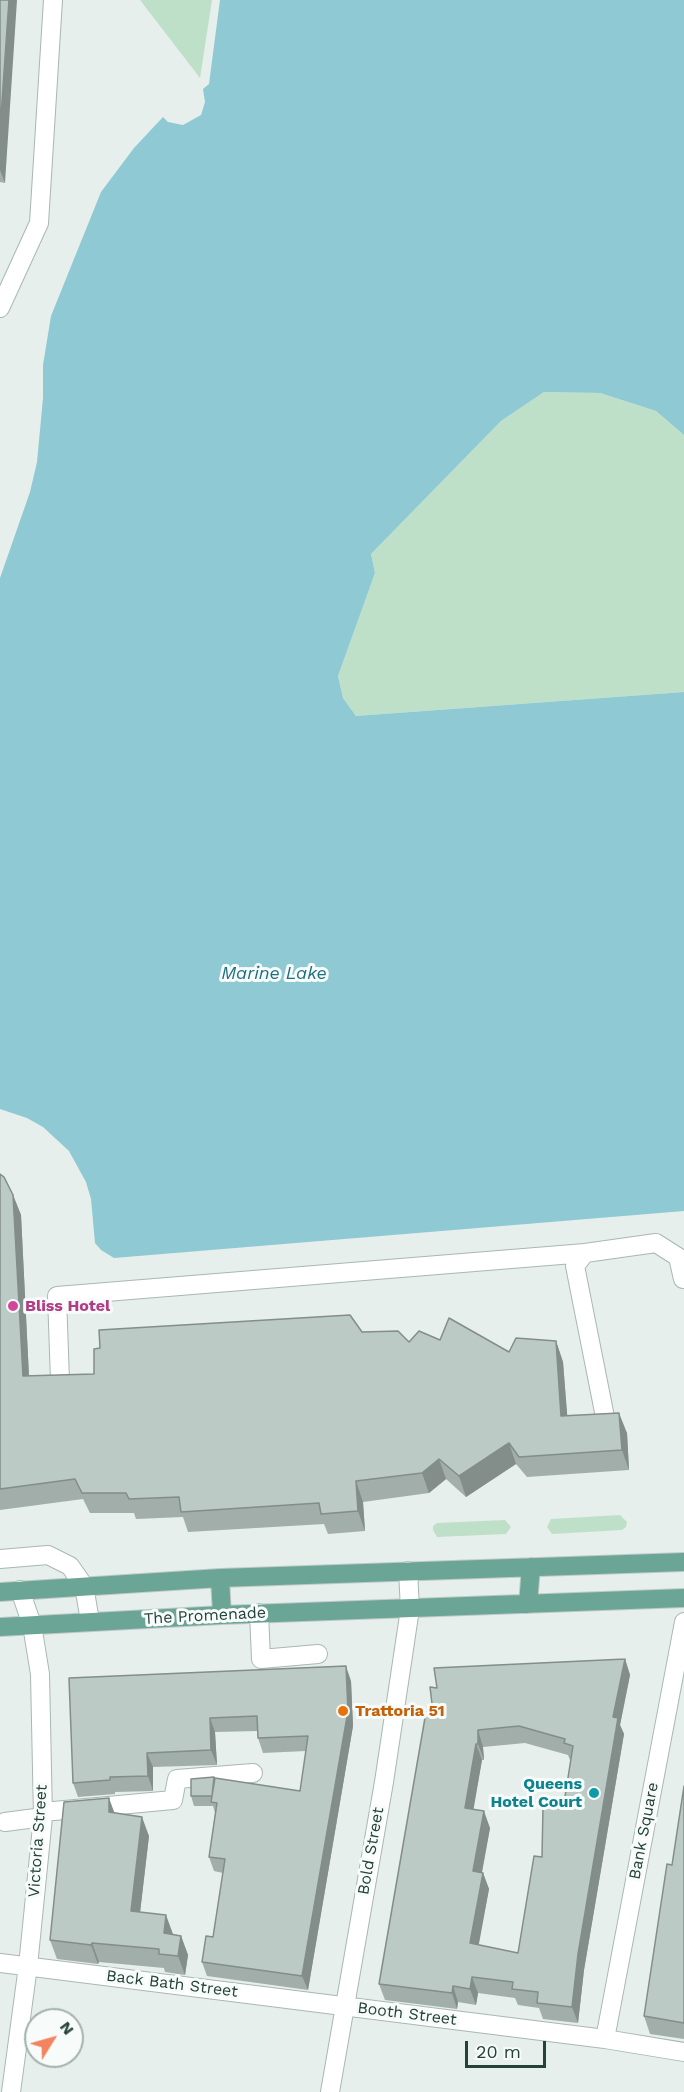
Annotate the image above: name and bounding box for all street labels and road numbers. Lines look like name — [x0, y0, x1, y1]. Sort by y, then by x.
street label: The Promenade — [143, 1603, 267, 1629]
street label: Bank Square — [625, 1781, 663, 1881]
street label: Victoria Street — [24, 1784, 52, 1898]
street label: Bold Street — [354, 1806, 388, 1896]
street label: Back Bath Street — [105, 1966, 239, 2002]
street label: Booth Street — [356, 1998, 458, 2030]

